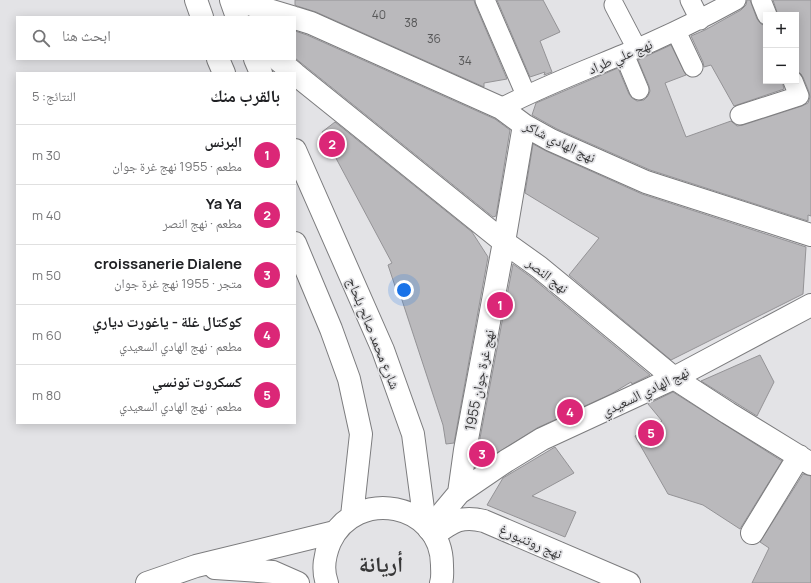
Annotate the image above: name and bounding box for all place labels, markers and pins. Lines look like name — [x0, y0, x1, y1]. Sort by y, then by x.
pin: 2 — [319, 129, 345, 159]
pin: 1 — [487, 290, 513, 320]
pin: 4 — [557, 397, 583, 427]
pin: 5 — [638, 418, 664, 448]
pin: 3 — [469, 439, 495, 469]

